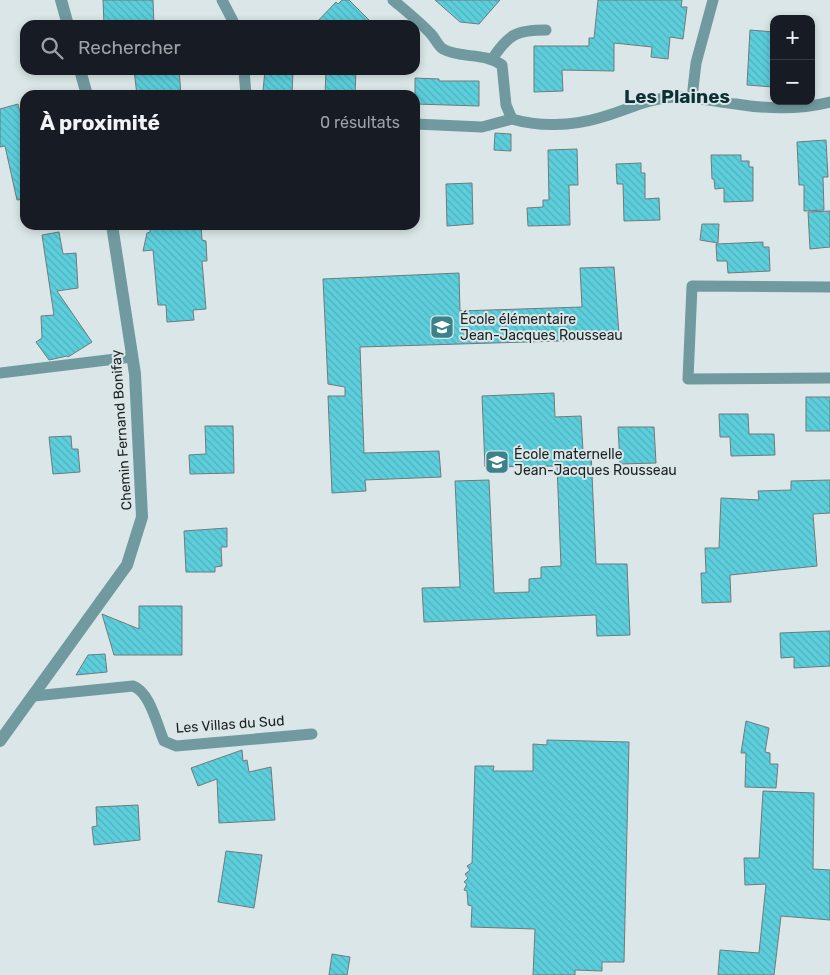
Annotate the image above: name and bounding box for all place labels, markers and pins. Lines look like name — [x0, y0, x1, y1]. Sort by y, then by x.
place label: École élémentaire Jean-Jacques Rousseau — [460, 310, 623, 344]
school or university icon: École élémentaire Jean-Jacques Rousseau — [429, 314, 455, 340]
place label: École maternelle Jean-Jacques Rousseau — [514, 445, 677, 479]
school or university icon: École maternelle Jean-Jacques Rousseau — [484, 449, 510, 475]

